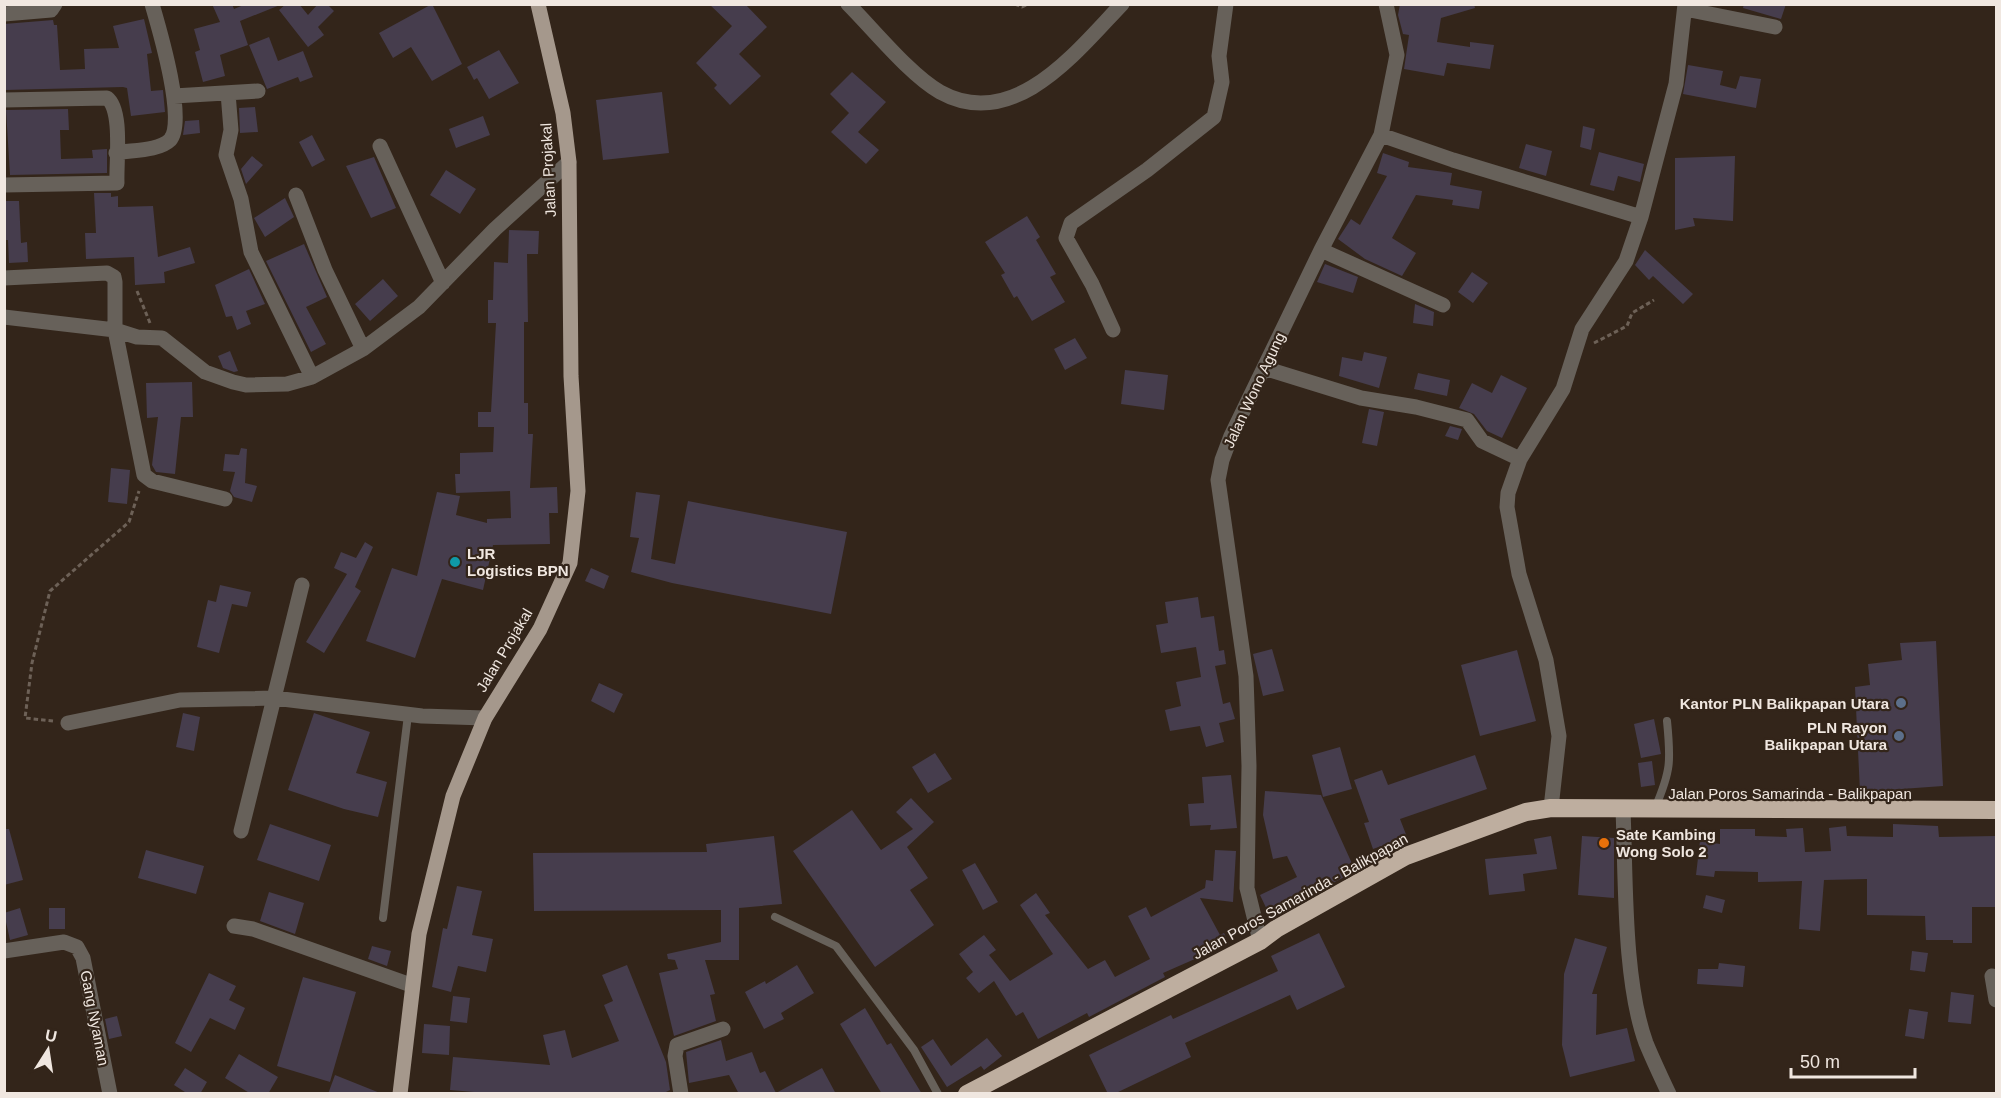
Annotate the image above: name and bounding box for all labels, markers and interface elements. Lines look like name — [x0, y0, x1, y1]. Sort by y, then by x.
street label: Jalan Projakal — [537, 123, 559, 217]
street label: Jalan Wono Agung — [1220, 329, 1288, 451]
place label: LJR Logistics BPN — [467, 545, 569, 579]
marker: LJR Logistics BPN — [448, 555, 462, 569]
street label: Jalan Projakal — [472, 605, 536, 695]
place label: Kantor PLN Balikpapan Utara — [1680, 695, 1890, 712]
marker: Kantor PLN Balikpapan Utara — [1894, 696, 1908, 710]
place label: PLN Rayon Balikpapan Utara — [1764, 719, 1888, 753]
marker: PLN Rayon Balikpapan Utara — [1892, 729, 1906, 743]
street label: Jalan Poros Samarinda - Balikpapan — [1668, 785, 1912, 802]
place label: Sate Kambing Wong Solo 2 — [1616, 826, 1716, 860]
street label: Jalan Poros Samarinda - Balikpapan — [1189, 830, 1411, 962]
marker: Sate Kambing Wong Solo 2 — [1597, 836, 1611, 850]
street label: Gang Nyaman — [77, 969, 113, 1067]
north arrow — [18, 1020, 78, 1080]
text: U — [44, 1026, 58, 1045]
scale bar — [1791, 1041, 1916, 1079]
text: 50 m — [1800, 1052, 1840, 1072]

